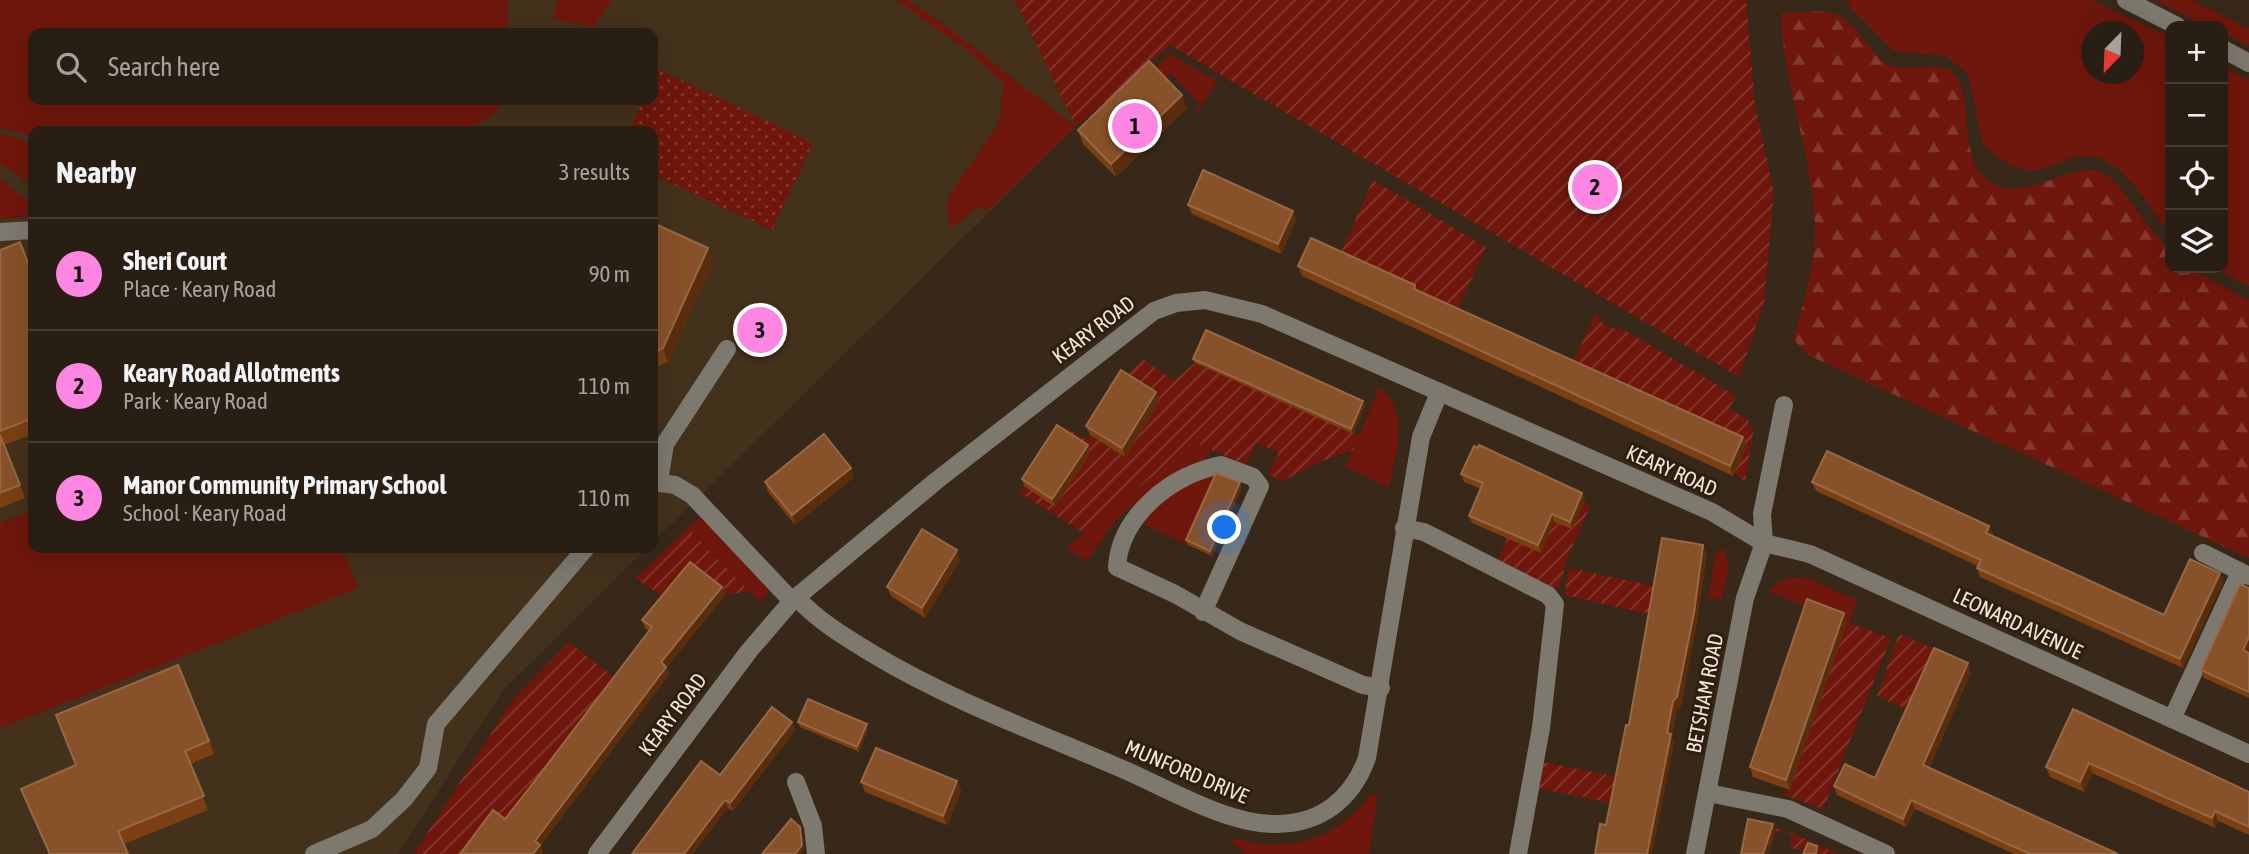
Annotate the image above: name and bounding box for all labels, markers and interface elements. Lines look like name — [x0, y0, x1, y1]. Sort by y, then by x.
north arrow — [2081, 21, 2144, 84]
map controls — [2165, 21, 2228, 273]
button: + — [2165, 21, 2228, 84]
search box — [28, 28, 658, 105]
icon: search — [52, 48, 90, 86]
text: Search here — [108, 52, 220, 82]
button: − — [2165, 84, 2228, 147]
pin: 1 — [1112, 100, 1158, 152]
button: locate — [2165, 147, 2228, 210]
text: Nearby — [56, 155, 136, 189]
text: 3 results — [559, 159, 630, 185]
pin: 2 — [1572, 161, 1618, 213]
button: layers — [2165, 210, 2228, 273]
text: Sheri Court — [123, 246, 227, 276]
text: 1 — [74, 261, 84, 287]
text: 90 m — [589, 261, 630, 287]
text: Place · Keary Road — [123, 276, 277, 302]
street label: KEARY ROAD — [1047, 290, 1139, 368]
pin: 3 — [737, 304, 783, 356]
text: Keary Road Allotments — [123, 358, 340, 388]
text: 2 — [74, 373, 84, 399]
text: 110 m — [578, 373, 630, 399]
text: Park · Keary Road — [123, 388, 268, 414]
street label: KEARY ROAD — [1623, 439, 1721, 501]
text: Manor Community Primary School — [123, 470, 446, 500]
text: 3 — [74, 485, 84, 511]
text: 110 m — [578, 485, 630, 511]
text: School · Keary Road — [123, 500, 287, 526]
your location — [1207, 510, 1241, 544]
street label: LEONARD AVENUE — [1949, 583, 2087, 663]
street label: BETSHAM ROAD — [1681, 631, 1727, 755]
street label: KEARY ROAD — [633, 668, 711, 760]
street label: MUNFORD DRIVE — [1122, 734, 1252, 808]

